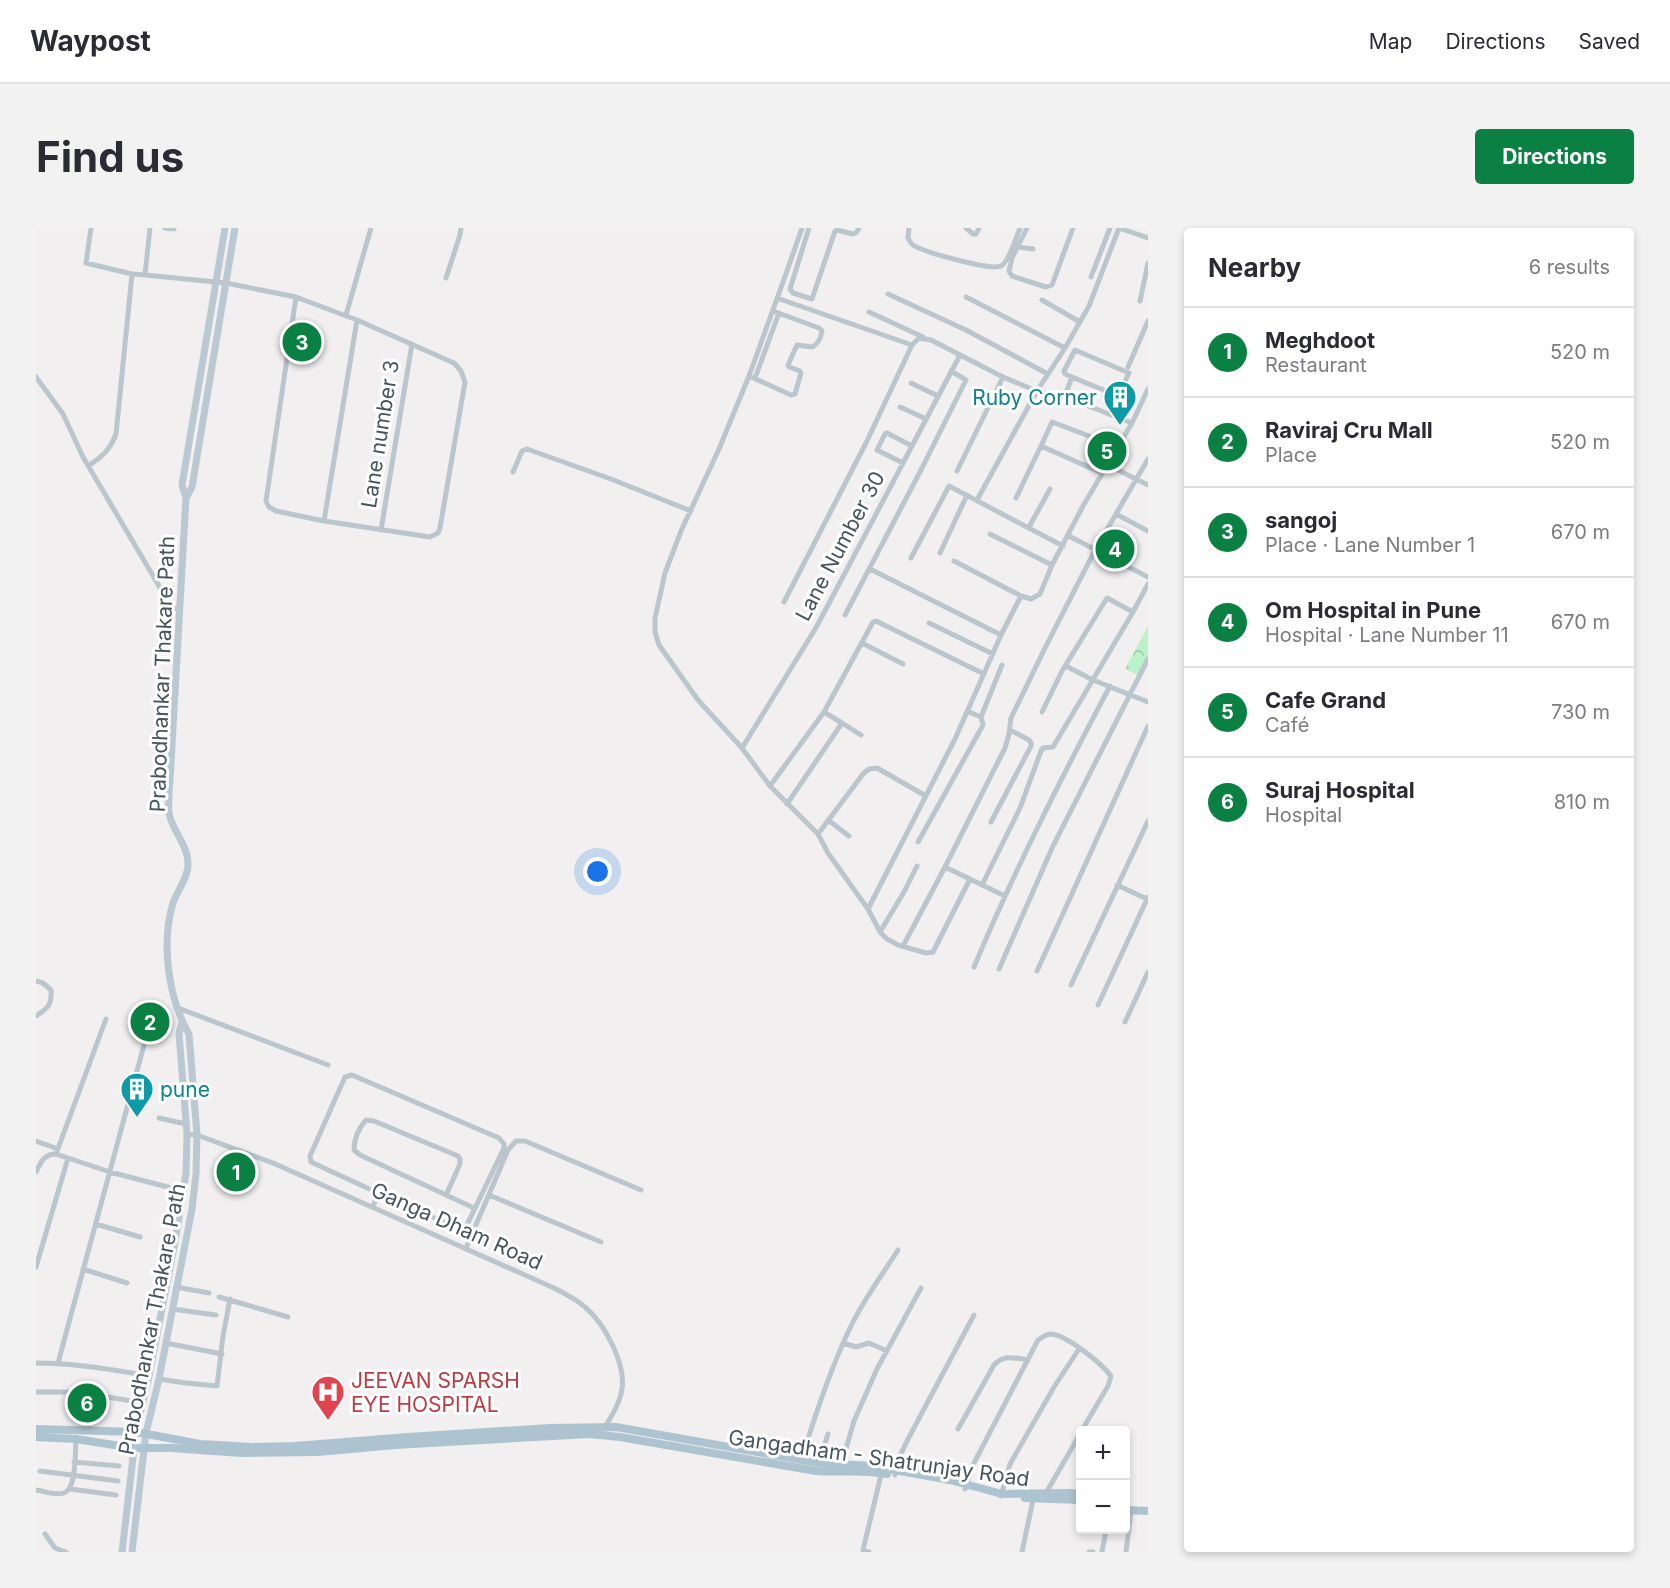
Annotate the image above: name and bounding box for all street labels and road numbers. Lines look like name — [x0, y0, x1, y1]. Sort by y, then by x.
street label: Lane number 3 — [356, 358, 404, 510]
street label: Lane Number 30 — [790, 467, 890, 625]
street label: Prabodhankar Thakare Path — [145, 535, 179, 813]
street label: Ganga Dham Road — [368, 1177, 546, 1275]
street label: Prabodhankar Thakare Path — [113, 1181, 191, 1457]
street label: Gangadham - Shatrunjay Road — [727, 1424, 1031, 1492]

